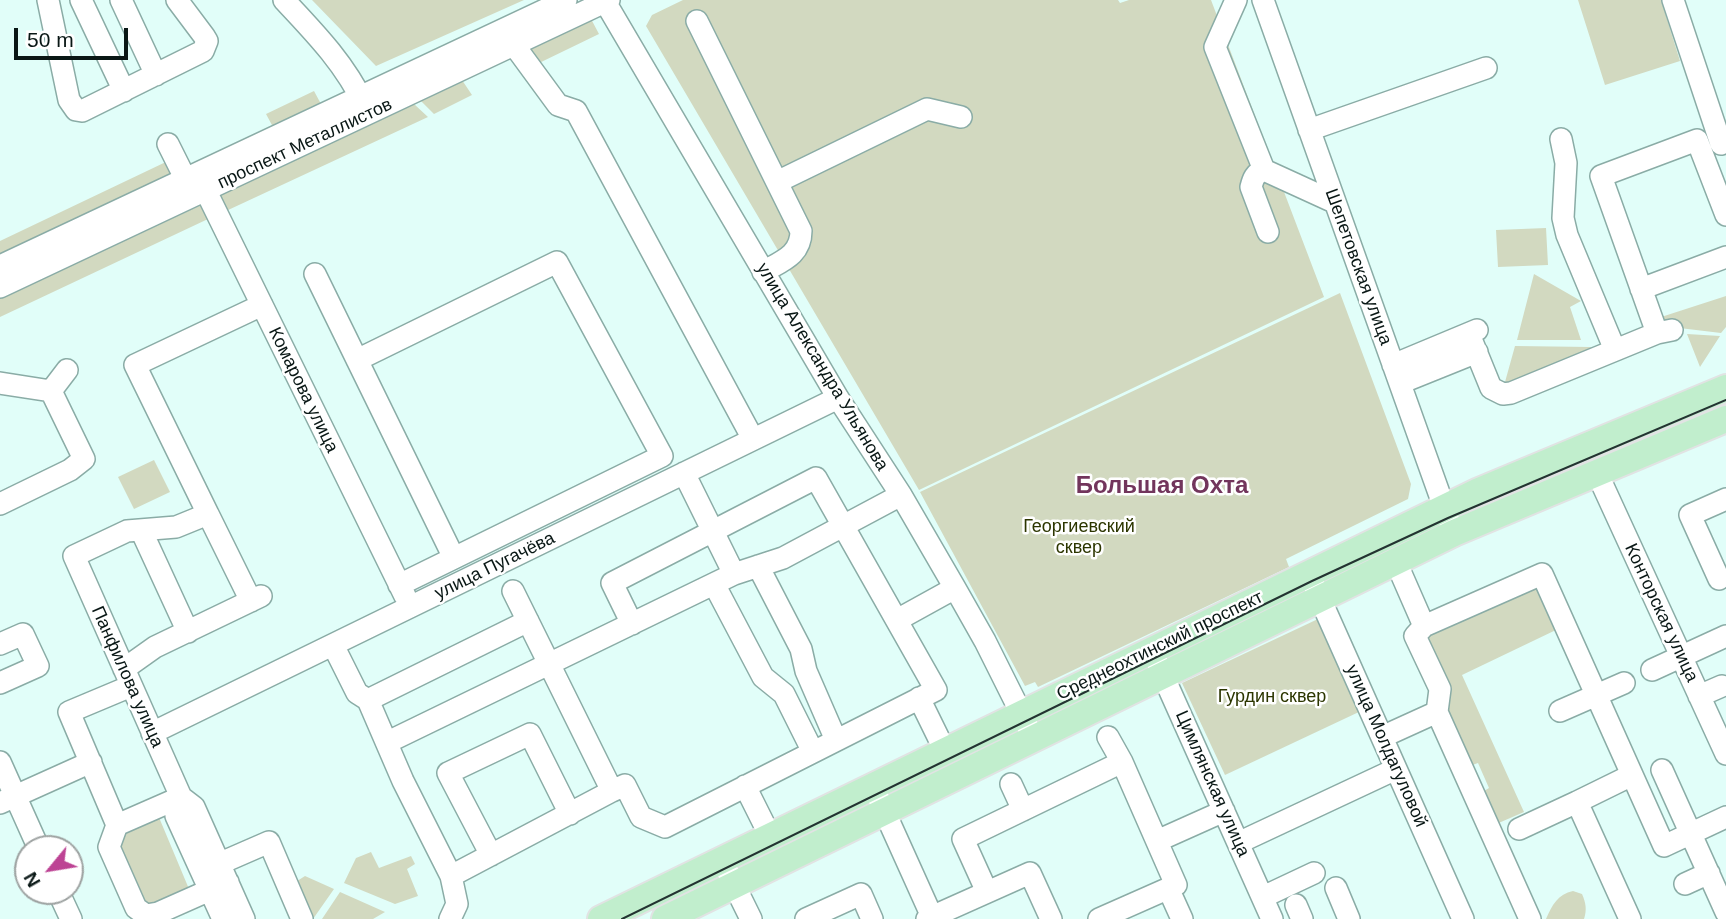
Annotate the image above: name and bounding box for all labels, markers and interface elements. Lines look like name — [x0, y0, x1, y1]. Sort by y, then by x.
scale bar — [18, 14, 131, 58]
text: 50 m — [27, 28, 74, 51]
street label: проспект Металлистов — [214, 94, 396, 194]
street label: Шепетовская улица — [1320, 186, 1396, 348]
street label: улица Александра Ульянова — [751, 259, 893, 475]
street label: Комарова улица — [263, 324, 343, 456]
district label: Большая Охта — [1076, 472, 1248, 500]
park label: Георгиевский сквер — [1023, 516, 1135, 558]
street label: улица Пугачёва — [431, 528, 559, 604]
street label: Конторская улица — [1620, 540, 1702, 686]
street label: Среднеохтинский проспект — [1053, 587, 1267, 705]
street label: Панфилова улица — [86, 603, 168, 751]
street label: улица Молдагуловой — [1340, 661, 1432, 831]
park label: Гурдин сквер — [1218, 686, 1326, 708]
street label: Цимлянская улица — [1170, 708, 1254, 860]
north arrow — [14, 835, 84, 905]
text: N — [20, 869, 45, 891]

